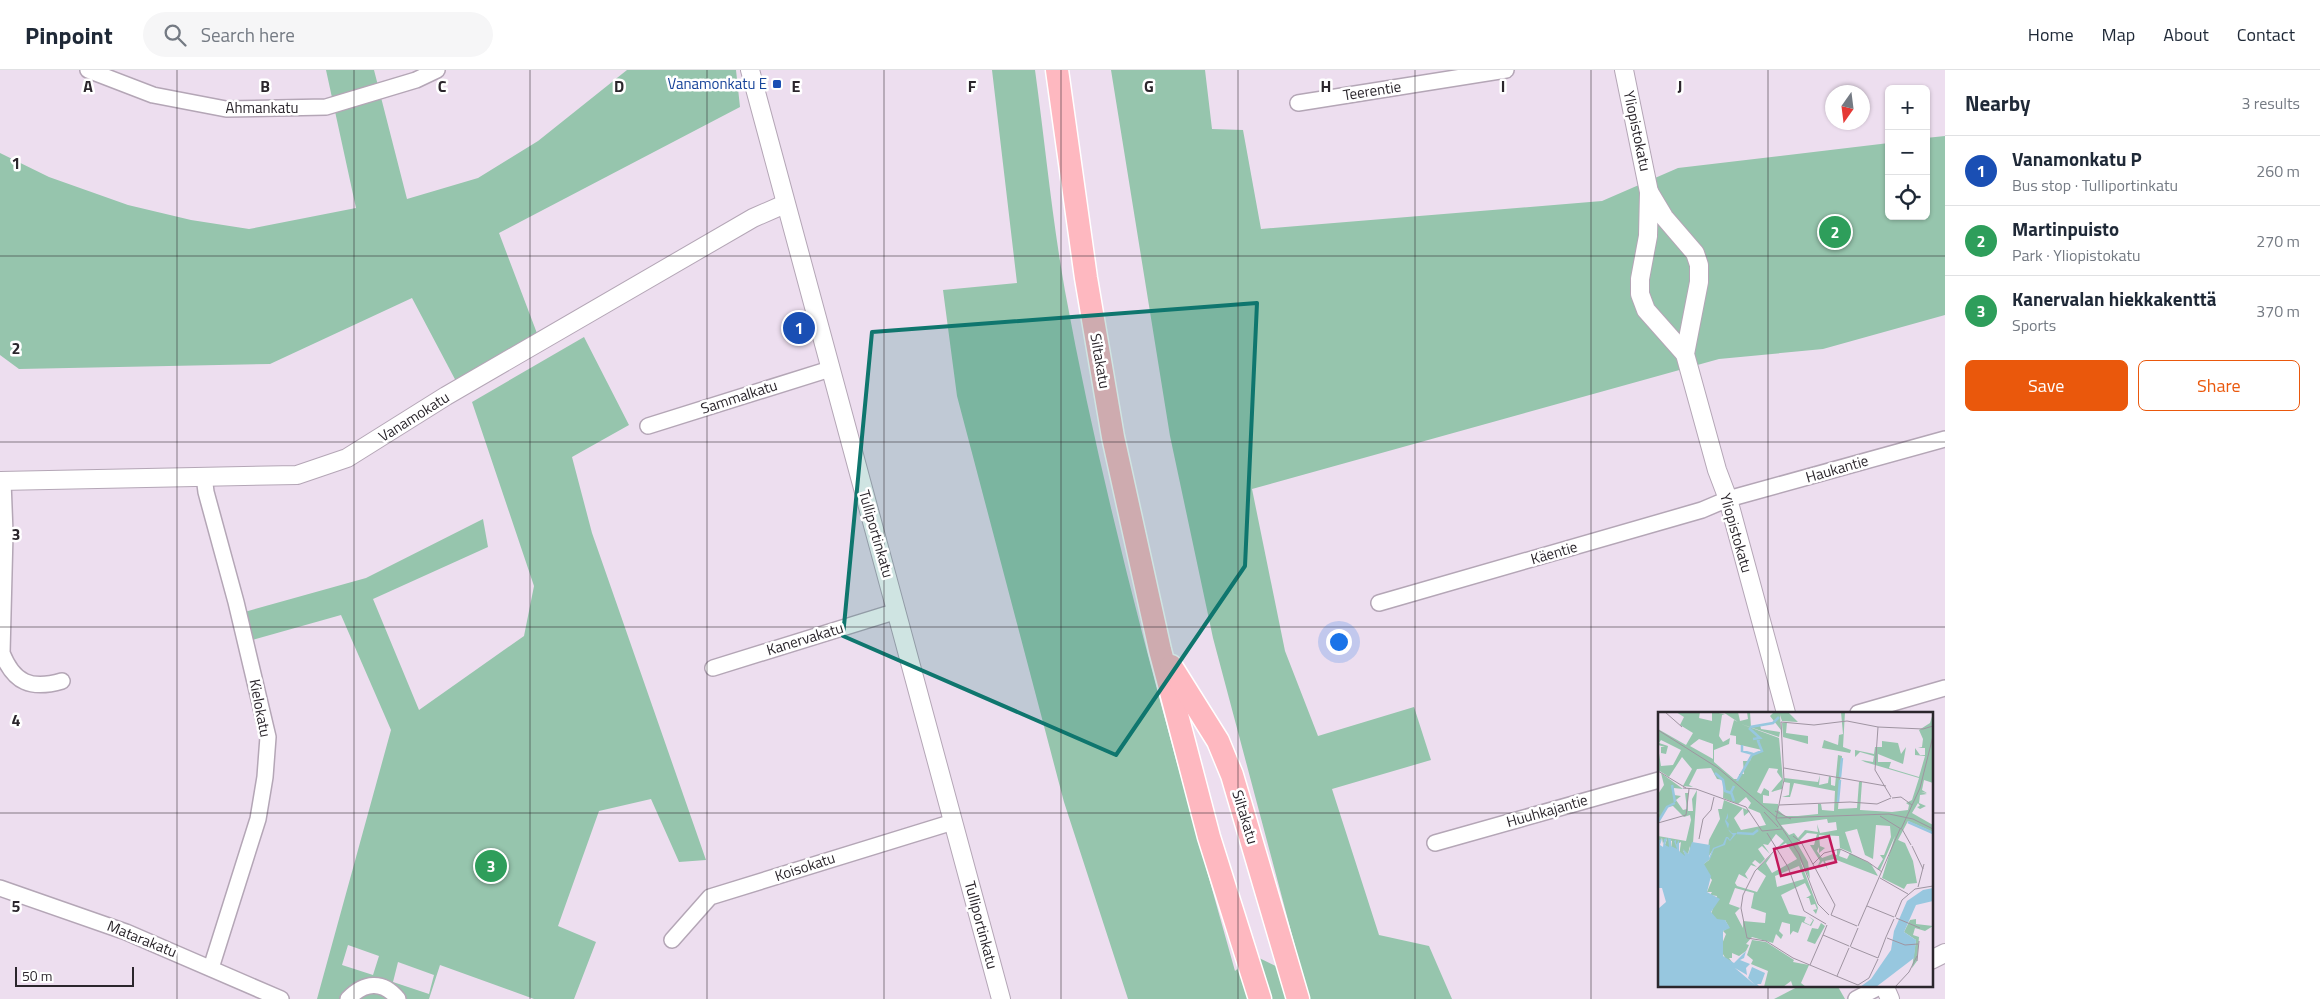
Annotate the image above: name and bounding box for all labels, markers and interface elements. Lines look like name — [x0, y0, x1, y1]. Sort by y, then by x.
search box — [143, 12, 493, 57]
text: Pinpoint — [25, 17, 113, 53]
text: Search here — [201, 20, 295, 49]
icon: search — [161, 21, 189, 49]
text: Home — [2028, 21, 2074, 48]
text: Map — [2102, 21, 2135, 48]
text: About — [2163, 21, 2209, 48]
text: Contact — [2237, 21, 2295, 48]
place label: Vanamonkatu E — [668, 72, 767, 95]
text: A — [83, 74, 93, 98]
text: B — [260, 74, 270, 98]
text: C — [438, 74, 447, 98]
text: D — [614, 74, 624, 98]
text: E — [792, 74, 801, 98]
text: F — [968, 74, 977, 98]
text: G — [1144, 74, 1154, 98]
text: H — [1321, 74, 1331, 98]
text: I — [1501, 74, 1505, 98]
text: J — [1678, 74, 1682, 98]
street label: Teerentie — [1341, 75, 1403, 106]
marker: Vanamonkatu E — [771, 78, 783, 90]
north arrow — [1825, 85, 1870, 130]
map controls — [1885, 85, 1930, 220]
button: + — [1885, 85, 1930, 130]
text: Nearby — [1965, 87, 2030, 119]
street label: Yliopistokatu — [1618, 88, 1657, 173]
text: 3 results — [2241, 91, 2300, 115]
street label: Ahmankatu — [226, 96, 299, 119]
button: − — [1885, 130, 1930, 175]
text: Vanamonkatu P — [2012, 144, 2142, 173]
text: 1 — [12, 151, 20, 175]
text: 1 — [1977, 159, 1985, 183]
text: 260 m — [2256, 159, 2300, 183]
text: Bus stop · Tulliportinkatu — [2012, 173, 2178, 197]
button: locate — [1885, 175, 1930, 220]
pin: 2 — [1819, 213, 1851, 251]
text: Martinpuisto — [2012, 214, 2119, 243]
text: 2 — [1977, 229, 1985, 253]
text: 270 m — [2256, 229, 2300, 253]
text: Park · Yliopistokatu — [2012, 243, 2141, 267]
text: Kanervalan hiekkakenttä — [2012, 284, 2216, 313]
text: 3 — [1977, 299, 1985, 323]
text: 370 m — [2256, 299, 2300, 323]
pin: 1 — [783, 309, 815, 347]
text: Sports — [2012, 313, 2056, 337]
street label: Siltakatu — [1084, 332, 1117, 390]
text: 2 — [12, 336, 20, 360]
button: Save — [1965, 360, 2128, 411]
button: Share — [2138, 360, 2300, 411]
street label: Sammalkatu — [697, 373, 780, 420]
street label: Vanamokatu — [374, 386, 454, 447]
street label: Haukantie — [1803, 449, 1871, 488]
street label: Tulliportinkatu — [853, 487, 900, 580]
street label: Yliopistokatu — [1714, 490, 1759, 575]
text: 3 — [12, 522, 20, 546]
street label: Käentie — [1528, 535, 1580, 570]
street label: Kanervakatu — [764, 616, 846, 661]
your location — [1326, 629, 1352, 655]
street label: Kielokatu — [244, 677, 277, 739]
text: 4 — [12, 708, 21, 732]
inset map — [1658, 712, 1932, 986]
street label: Siltakatu — [1226, 787, 1265, 847]
street label: Huuhkajantie — [1503, 788, 1590, 833]
street label: Koisokatu — [772, 846, 838, 887]
pin: 3 — [475, 847, 507, 885]
street label: Tulliportinkatu — [959, 878, 1004, 971]
text: 5 — [12, 894, 21, 918]
street label: Matarakatu — [104, 914, 181, 963]
scale bar — [15, 964, 134, 987]
text: 50 m — [22, 965, 52, 986]

